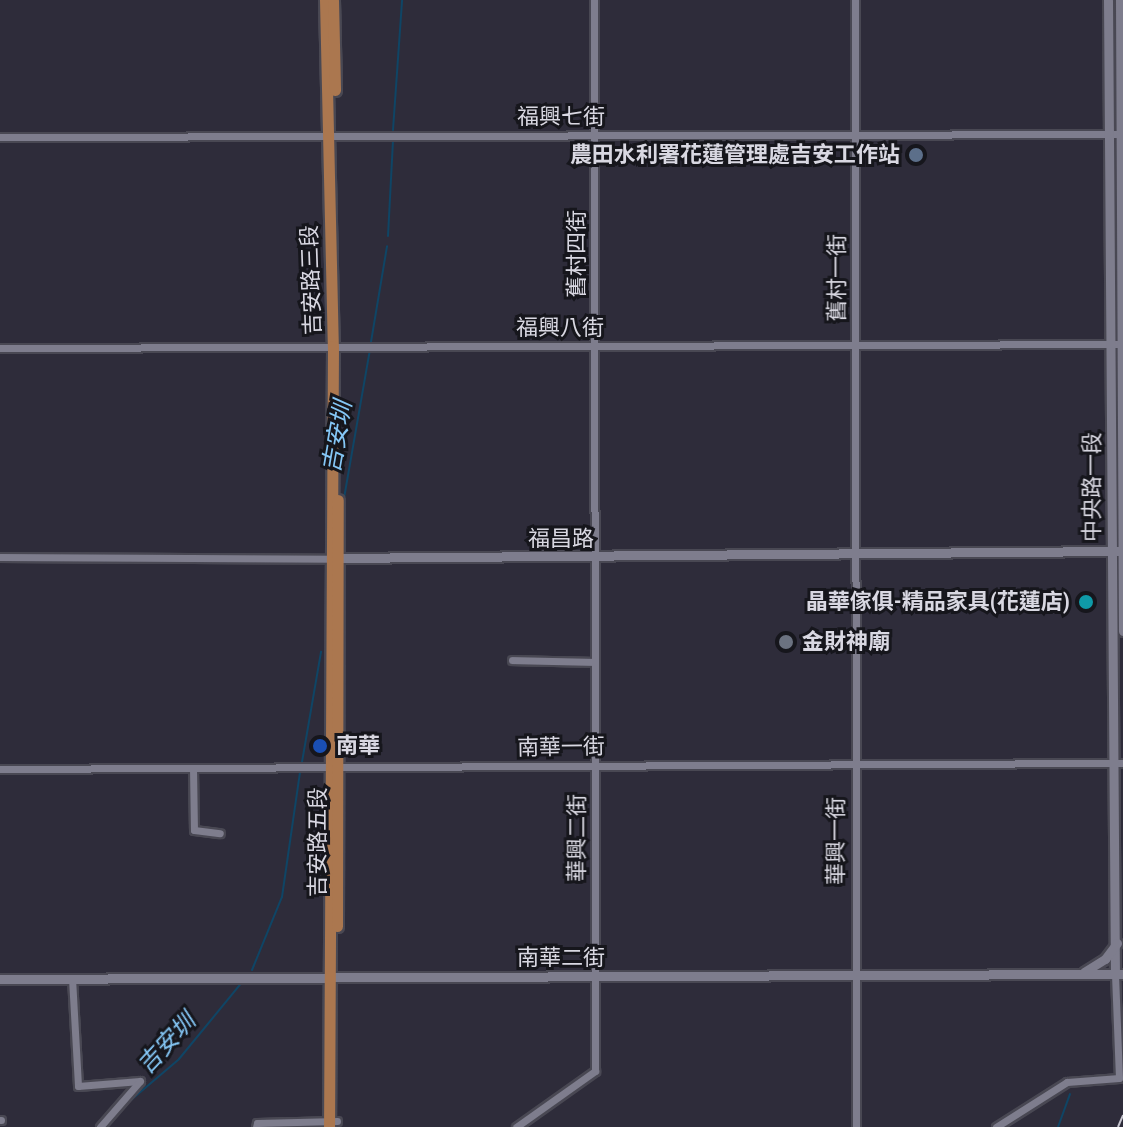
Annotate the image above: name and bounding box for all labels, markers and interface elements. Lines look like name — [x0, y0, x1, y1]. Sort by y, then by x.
street label: 福興七街 — [517, 104, 605, 130]
place label: 農田水利署花蓮管理處吉安工作站 — [570, 142, 900, 168]
marker: 農田水利署花蓮管理處吉安工作站 — [907, 146, 925, 164]
street label: 舊村四街 — [564, 210, 590, 298]
street label: 吉安路三段 — [296, 225, 326, 335]
street label: 舊村一街 — [824, 234, 850, 322]
street label: 福興八街 — [516, 315, 604, 341]
water label: 吉安圳 — [318, 399, 358, 475]
street label: 中央路一段 — [1079, 432, 1105, 542]
street label: 福昌路 — [528, 526, 594, 552]
place label: 晶華傢俱-精品家具(花蓮店) — [806, 589, 1070, 615]
marker: 晶華傢俱-精品家具(花蓮店) — [1077, 593, 1095, 611]
place label: 金財神廟 — [802, 629, 890, 655]
marker: 金財神廟 — [777, 633, 795, 651]
place label: 南華 — [336, 733, 380, 759]
street label: 南華一街 — [517, 733, 605, 761]
marker: 南華 — [311, 737, 329, 755]
street label: 吉安路五段 — [305, 787, 331, 897]
street label: 華興二街 — [564, 794, 590, 882]
street label: 華興一街 — [823, 797, 849, 885]
street label: 南華二街 — [517, 945, 605, 971]
water label: 吉安圳 — [132, 1008, 202, 1080]

